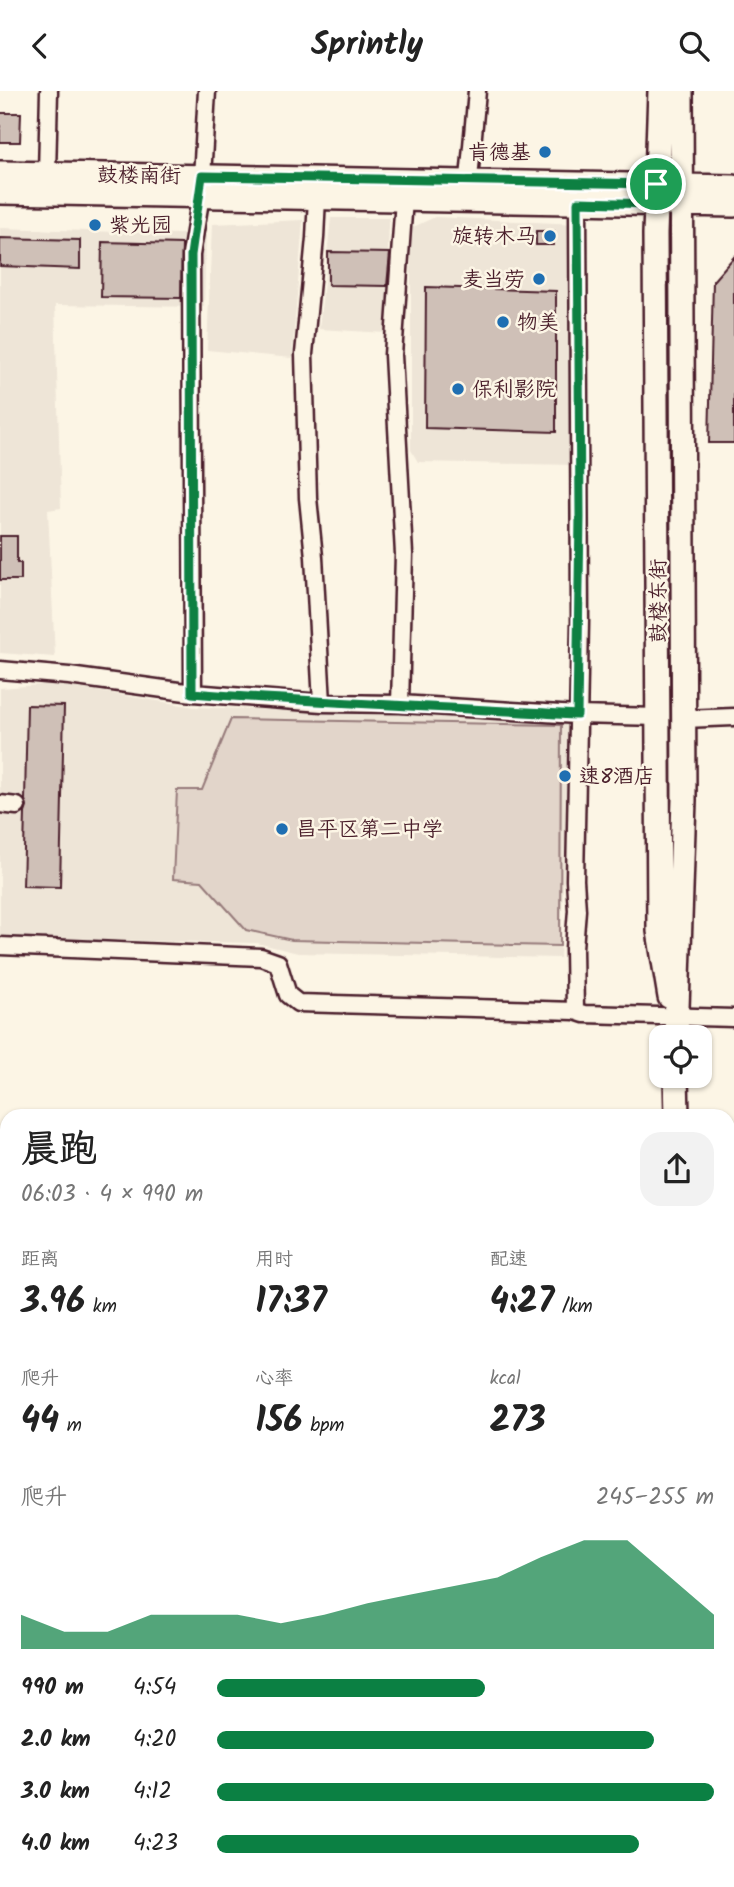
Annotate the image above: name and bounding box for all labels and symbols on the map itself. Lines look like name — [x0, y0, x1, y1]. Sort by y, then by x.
place label: 肯德基 — [468, 137, 531, 170]
marker: 肯德基 — [537, 144, 553, 160]
pin — [626, 154, 686, 214]
street label: 鼓楼南街 — [97, 159, 181, 194]
place label: 紫光园 — [109, 210, 172, 243]
marker: 紫光园 — [87, 217, 103, 233]
place label: 旋转木马 — [452, 221, 536, 254]
marker: 旋转木马 — [542, 228, 558, 244]
place label: 麦当劳 — [462, 264, 525, 297]
marker: 麦当劳 — [531, 271, 547, 287]
place label: 物美 — [517, 307, 559, 340]
marker: 物美 — [495, 314, 511, 330]
place label: 保利影院 — [472, 374, 556, 407]
marker: 保利影院 — [450, 381, 466, 397]
street label: 鼓楼东街 — [643, 559, 676, 643]
place label: 速8酒店 — [579, 761, 655, 794]
marker: 速8酒店 — [557, 768, 573, 784]
place label: 昌平区第二中学 — [296, 814, 443, 847]
marker: 昌平区第二中学 — [274, 821, 290, 837]

